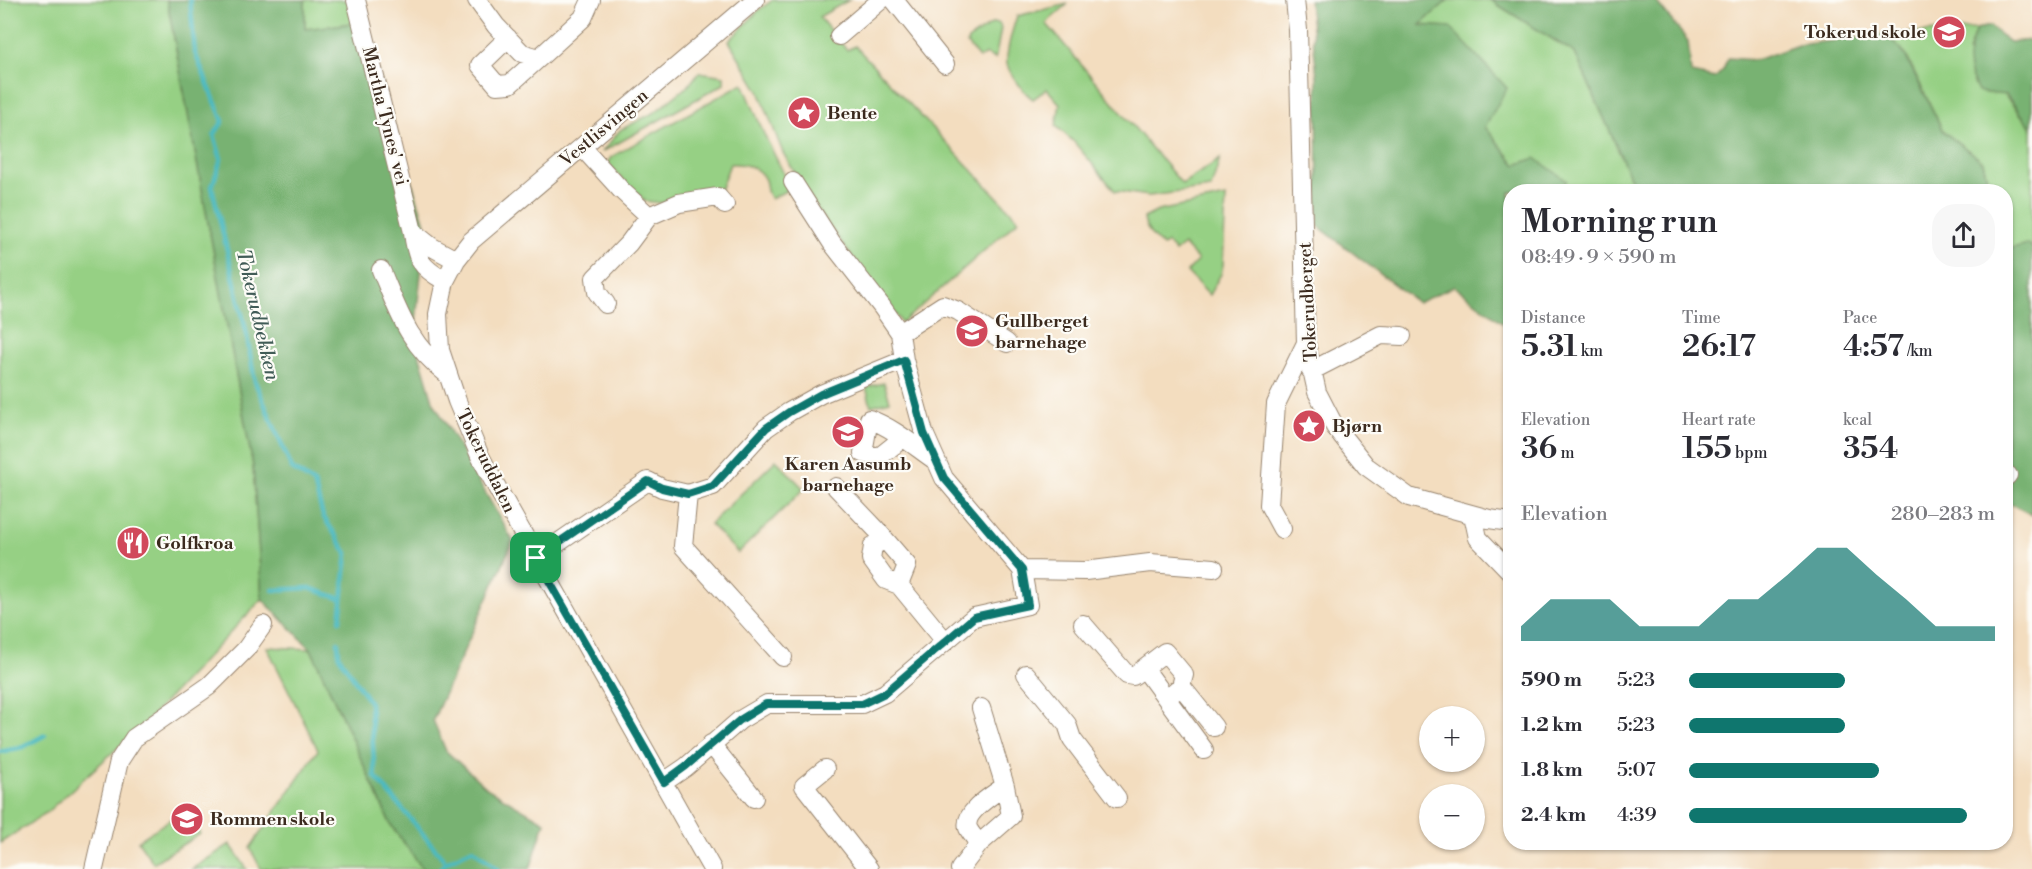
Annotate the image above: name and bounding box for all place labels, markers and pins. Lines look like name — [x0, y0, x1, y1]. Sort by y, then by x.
school or university icon: Tokerud skole — [1931, 14, 1967, 50]
place label: Tokerud skole — [1804, 21, 1926, 44]
place icon: Bente — [786, 95, 822, 131]
place label: Bente — [827, 102, 878, 125]
place label: Gullberget barnehage — [995, 310, 1089, 354]
school or university icon: Gullberget barnehage — [954, 313, 990, 349]
place icon: Bjørn — [1291, 408, 1327, 444]
school or university icon: Karen Aasumb barnehage — [830, 414, 866, 450]
place label: Bjørn — [1332, 415, 1382, 438]
place label: Karen Aasumb barnehage — [785, 453, 911, 497]
restaurant icon: Golfkroa — [115, 525, 151, 561]
place label: Golfkroa — [156, 532, 234, 555]
pin — [510, 532, 561, 583]
school or university icon: Rommen skole — [169, 801, 205, 837]
place label: Rommen skole — [210, 808, 335, 831]

